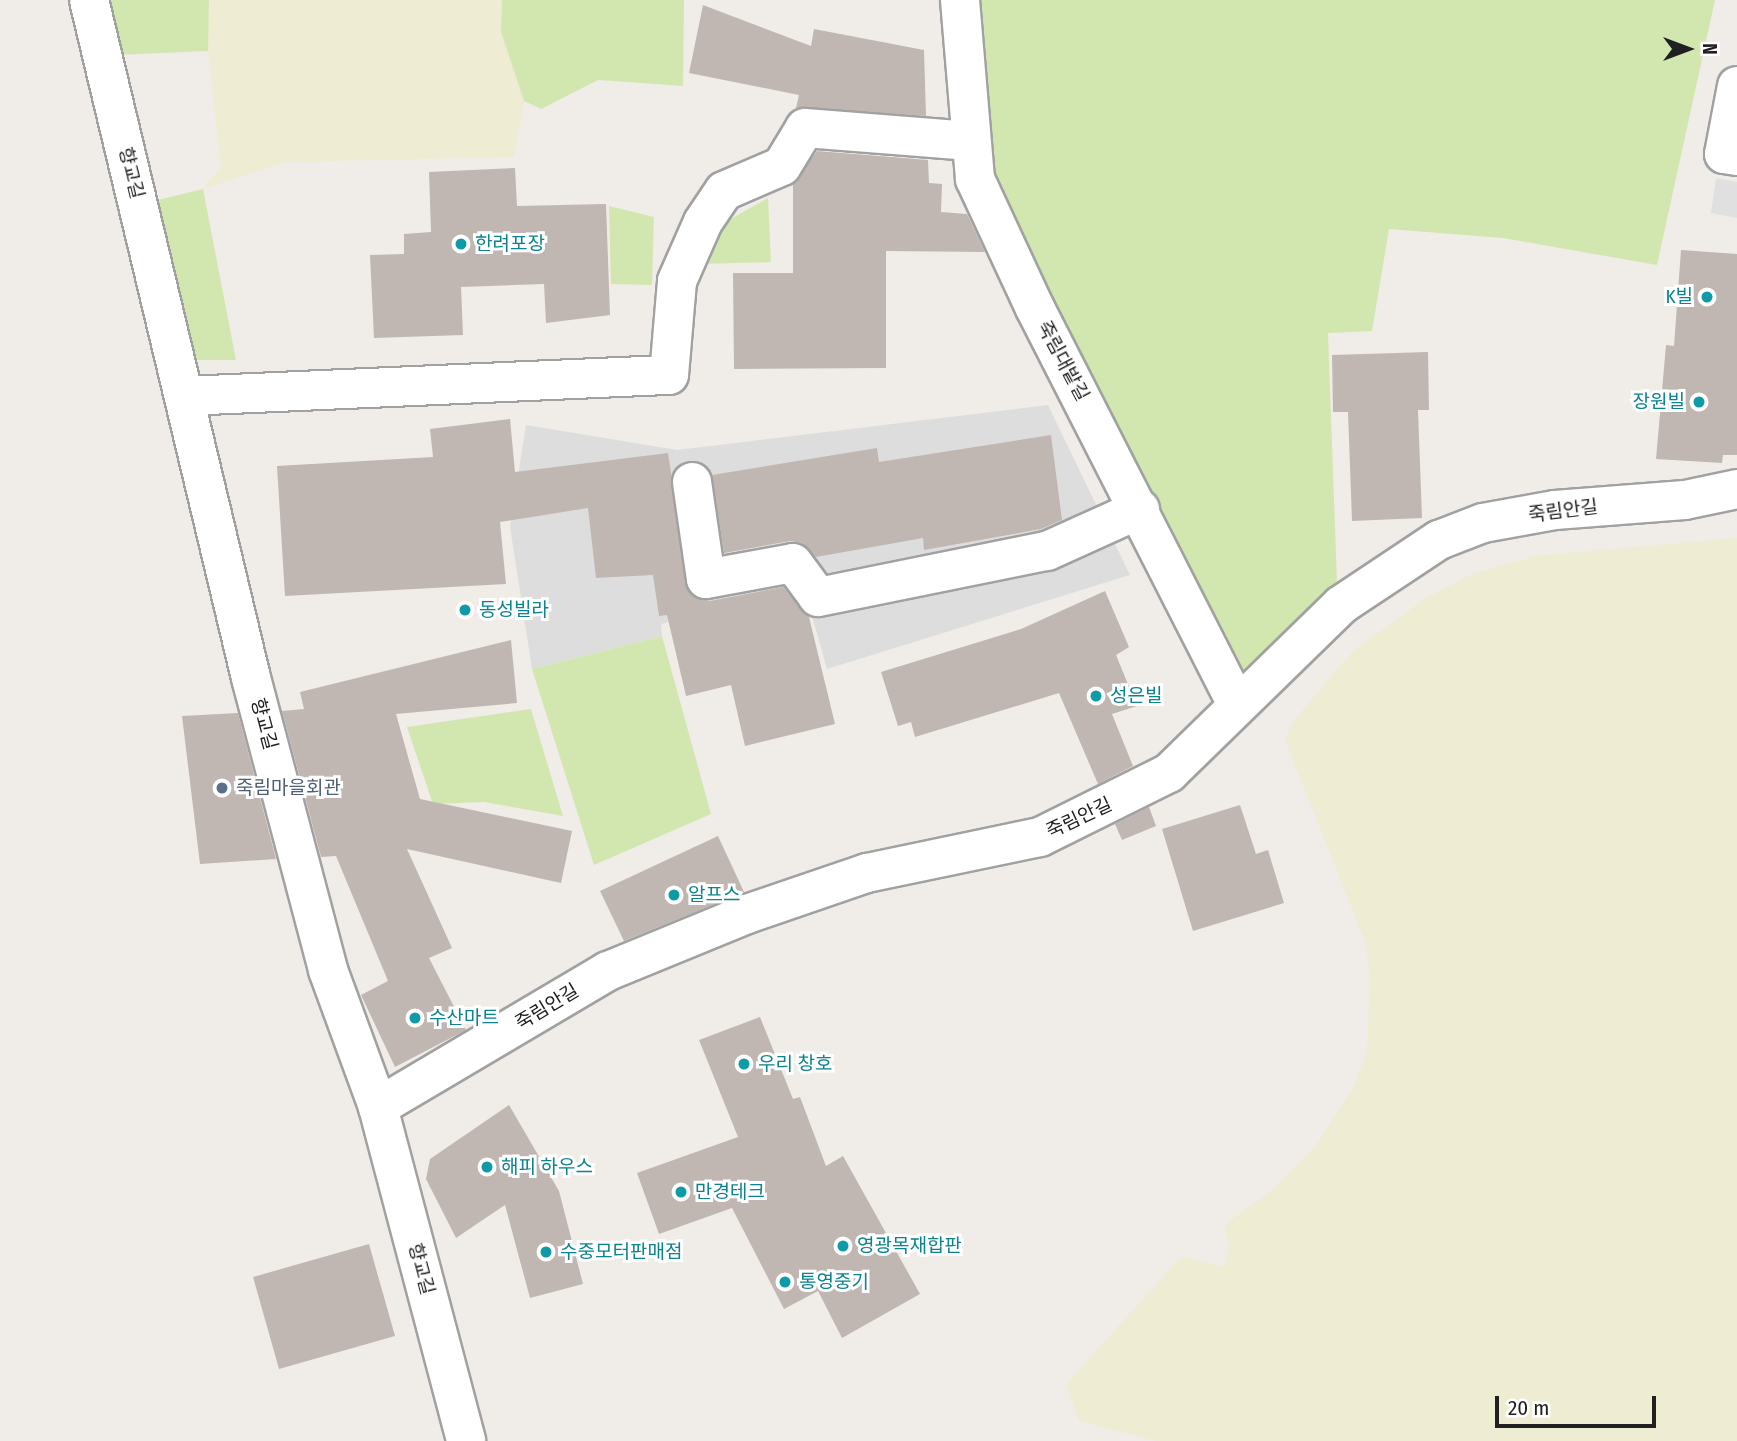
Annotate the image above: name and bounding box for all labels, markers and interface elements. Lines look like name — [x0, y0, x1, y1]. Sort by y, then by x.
north arrow — [1653, 14, 1723, 84]
text: N — [1698, 43, 1721, 55]
street label: 향교길 — [114, 145, 148, 201]
place label: 한려포장 — [475, 233, 545, 255]
marker: 한려포장 — [453, 236, 469, 252]
place label: K빌 — [1665, 286, 1693, 308]
marker: K빌 — [1699, 289, 1715, 305]
street label: 죽림대밭길 — [1032, 317, 1094, 405]
place label: 장원빌 — [1633, 391, 1685, 413]
marker: 장원빌 — [1691, 394, 1707, 410]
street label: 죽림안길 — [1527, 495, 1599, 527]
place label: 동성빌라 — [479, 599, 549, 621]
marker: 동성빌라 — [457, 602, 473, 618]
place label: 성은빌 — [1110, 685, 1162, 707]
marker: 성은빌 — [1088, 688, 1104, 704]
street label: 향교길 — [246, 696, 282, 752]
place label: 죽림마을회관 — [236, 777, 341, 799]
marker: 죽림마을회관 — [214, 780, 230, 796]
street label: 죽림안길 — [1042, 793, 1116, 843]
place label: 알프스 — [688, 884, 740, 906]
marker: 알프스 — [666, 887, 682, 903]
street label: 죽림안길 — [511, 979, 583, 1035]
place label: 수산마트 — [429, 1007, 499, 1029]
marker: 수산마트 — [407, 1010, 423, 1026]
place label: 우리 창호 — [758, 1053, 832, 1075]
marker: 우리 창호 — [736, 1056, 752, 1072]
place label: 해피 하우스 — [501, 1156, 593, 1178]
marker: 해피 하우스 — [479, 1159, 495, 1175]
place label: 만경테크 — [695, 1181, 765, 1203]
marker: 만경테크 — [673, 1184, 689, 1200]
place label: 영광목재합판 — [857, 1235, 962, 1257]
marker: 영광목재합판 — [835, 1238, 851, 1254]
street label: 향교길 — [403, 1241, 439, 1297]
place label: 수중모터판매점 — [560, 1241, 682, 1263]
marker: 수중모터판매점 — [538, 1244, 554, 1260]
place label: 통영중기 — [799, 1271, 869, 1293]
marker: 통영중기 — [777, 1274, 793, 1290]
scale bar — [1499, 1382, 1660, 1426]
text: 20 m — [1508, 1395, 1549, 1421]

